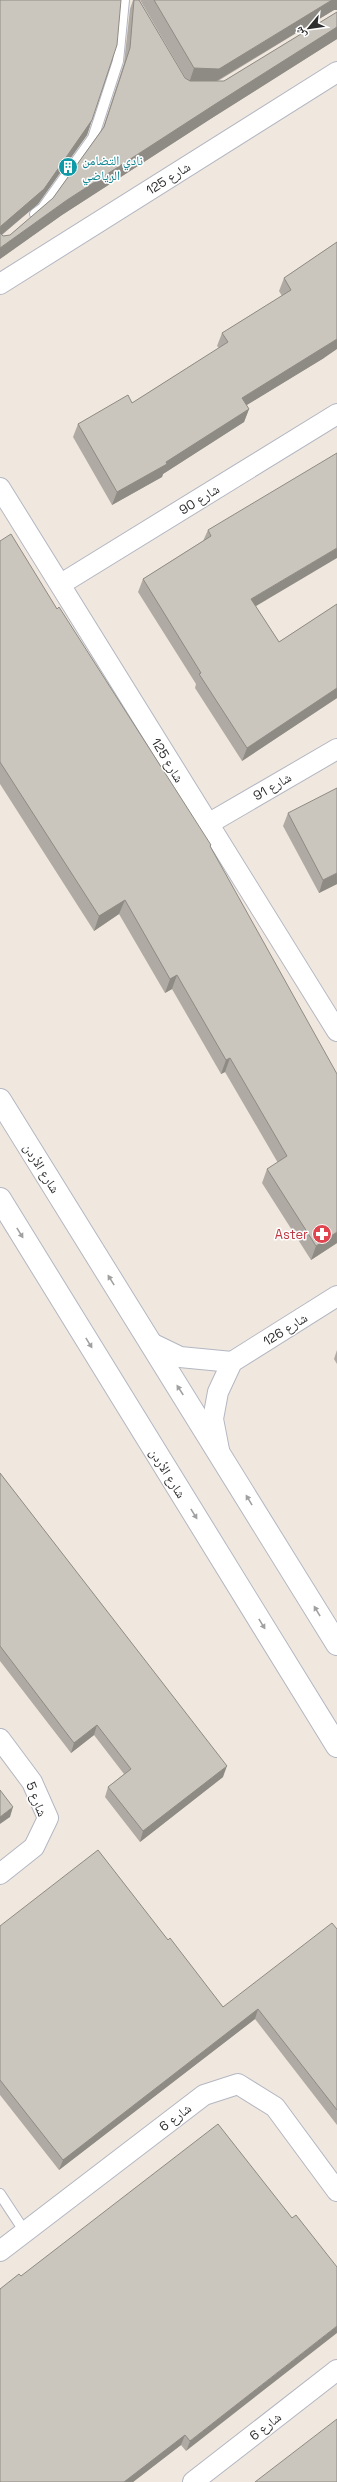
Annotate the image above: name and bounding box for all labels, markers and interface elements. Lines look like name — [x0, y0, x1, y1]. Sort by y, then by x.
north arrow — [289, 8, 329, 48]
text: ش — [291, 24, 310, 41]
place label: نادي التضامن الرياضي — [82, 152, 143, 186]
building icon: نادي التضامن الرياضي — [57, 156, 79, 178]
street label: شارع 125 — [143, 158, 194, 199]
street label: شارع 90 — [176, 480, 223, 519]
street label: شارع 125 — [147, 735, 188, 786]
street label: شارع 91 — [250, 769, 295, 805]
street label: شارع الأردن — [19, 1140, 64, 1197]
pharmacy icon: Aster — [311, 1223, 333, 1245]
place label: Aster — [275, 1226, 308, 1243]
one-way arrow — [17, 1227, 24, 1239]
one-way arrow — [107, 1275, 115, 1285]
street label: شارع 126 — [260, 1309, 311, 1351]
one-way arrow — [85, 1337, 92, 1349]
one-way arrow — [176, 1385, 184, 1395]
street label: شارع الأردن — [145, 1445, 190, 1502]
one-way arrow — [245, 1495, 253, 1505]
one-way arrow — [190, 1508, 197, 1520]
one-way arrow — [313, 1605, 320, 1617]
one-way arrow — [258, 1618, 265, 1630]
street label: شارع 5 — [21, 1779, 51, 1819]
street label: شارع 6 — [156, 2100, 195, 2136]
street label: شارع 6 — [246, 2409, 285, 2445]

